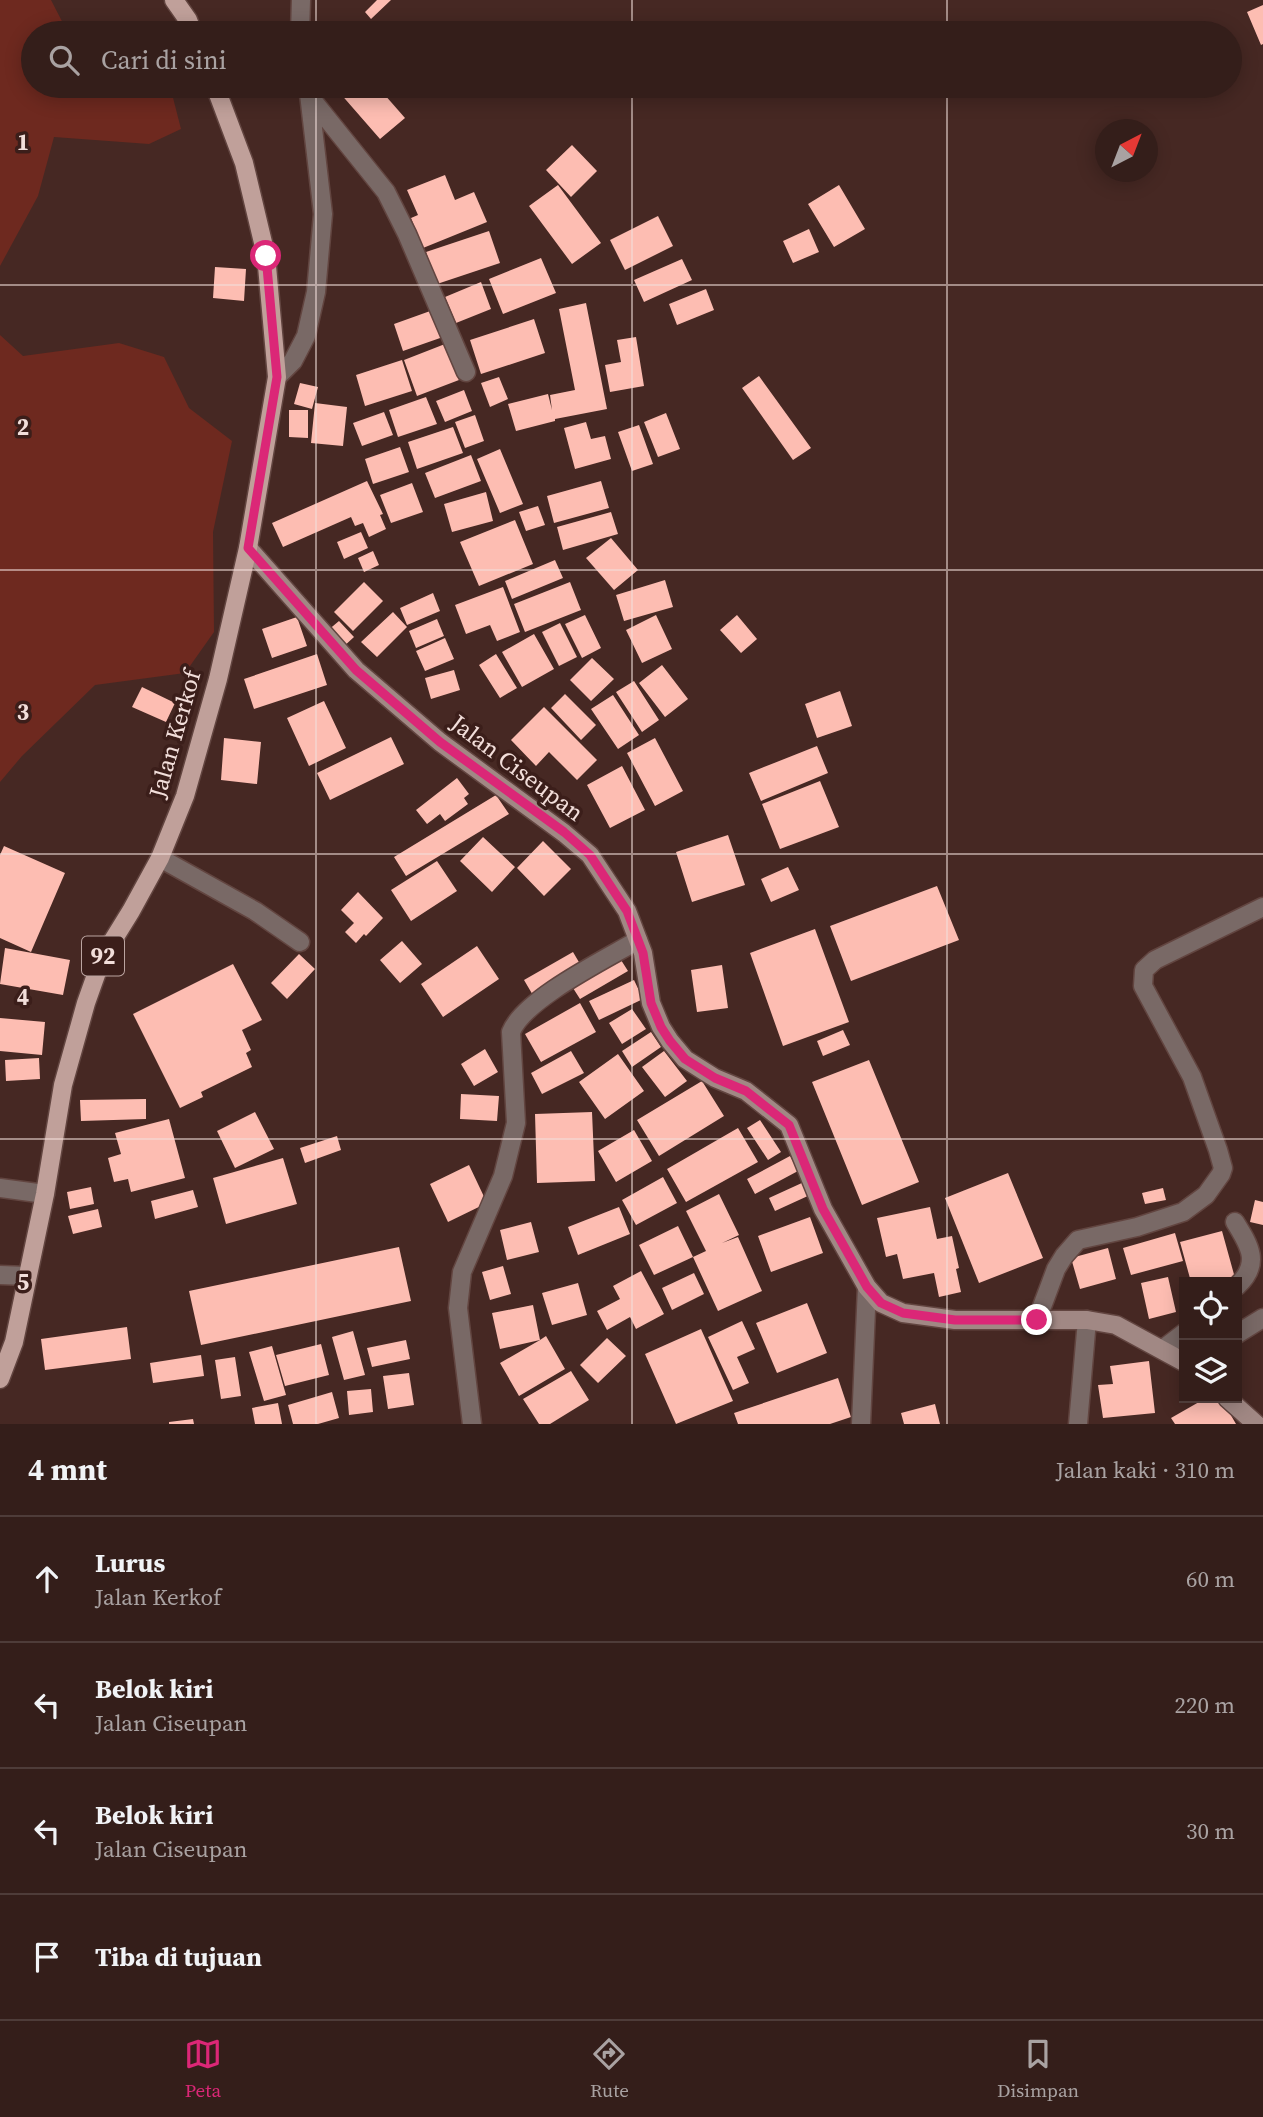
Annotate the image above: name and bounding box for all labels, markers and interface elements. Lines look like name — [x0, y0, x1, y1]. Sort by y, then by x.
search box — [21, 21, 1242, 98]
icon: search — [45, 41, 83, 79]
text: Cari di sini — [101, 42, 226, 78]
north arrow — [1095, 119, 1158, 182]
text: 1 — [17, 126, 29, 158]
route start — [250, 240, 281, 271]
text: 2 — [17, 411, 29, 443]
street label: Jalan Kerkof — [140, 664, 209, 803]
text: 3 — [17, 696, 29, 728]
street label: Jalan Ciseupan — [443, 706, 591, 829]
road number: 92 — [82, 937, 124, 976]
text: 4 — [17, 981, 29, 1013]
text: 5 — [17, 1266, 29, 1298]
map controls — [1179, 1277, 1242, 1403]
button: locate — [1179, 1277, 1242, 1340]
route end — [1021, 1304, 1052, 1335]
button: layers — [1179, 1340, 1242, 1403]
text: 4 mnt — [28, 1449, 107, 1490]
text: Jalan kaki · 310 m — [1056, 1454, 1235, 1486]
text: Lurus — [95, 1545, 165, 1581]
icon: ahead — [28, 1560, 66, 1598]
text: 60 m — [1186, 1563, 1235, 1595]
text: Jalan Kerkof — [95, 1581, 221, 1613]
text: Belok kiri — [95, 1671, 213, 1707]
icon: left — [28, 1686, 66, 1724]
text: 220 m — [1174, 1689, 1235, 1721]
text: Jalan Ciseupan — [95, 1707, 247, 1739]
text: Belok kiri — [95, 1797, 213, 1833]
icon: left — [28, 1812, 66, 1850]
text: 30 m — [1186, 1815, 1235, 1847]
text: Jalan Ciseupan — [95, 1833, 247, 1865]
icon: arrive — [28, 1938, 66, 1976]
text: Tiba di tujuan — [95, 1939, 262, 1975]
tab: Peta — [184, 2035, 222, 2103]
tab: Rute — [590, 2035, 629, 2103]
tab: Disimpan — [997, 2035, 1079, 2103]

